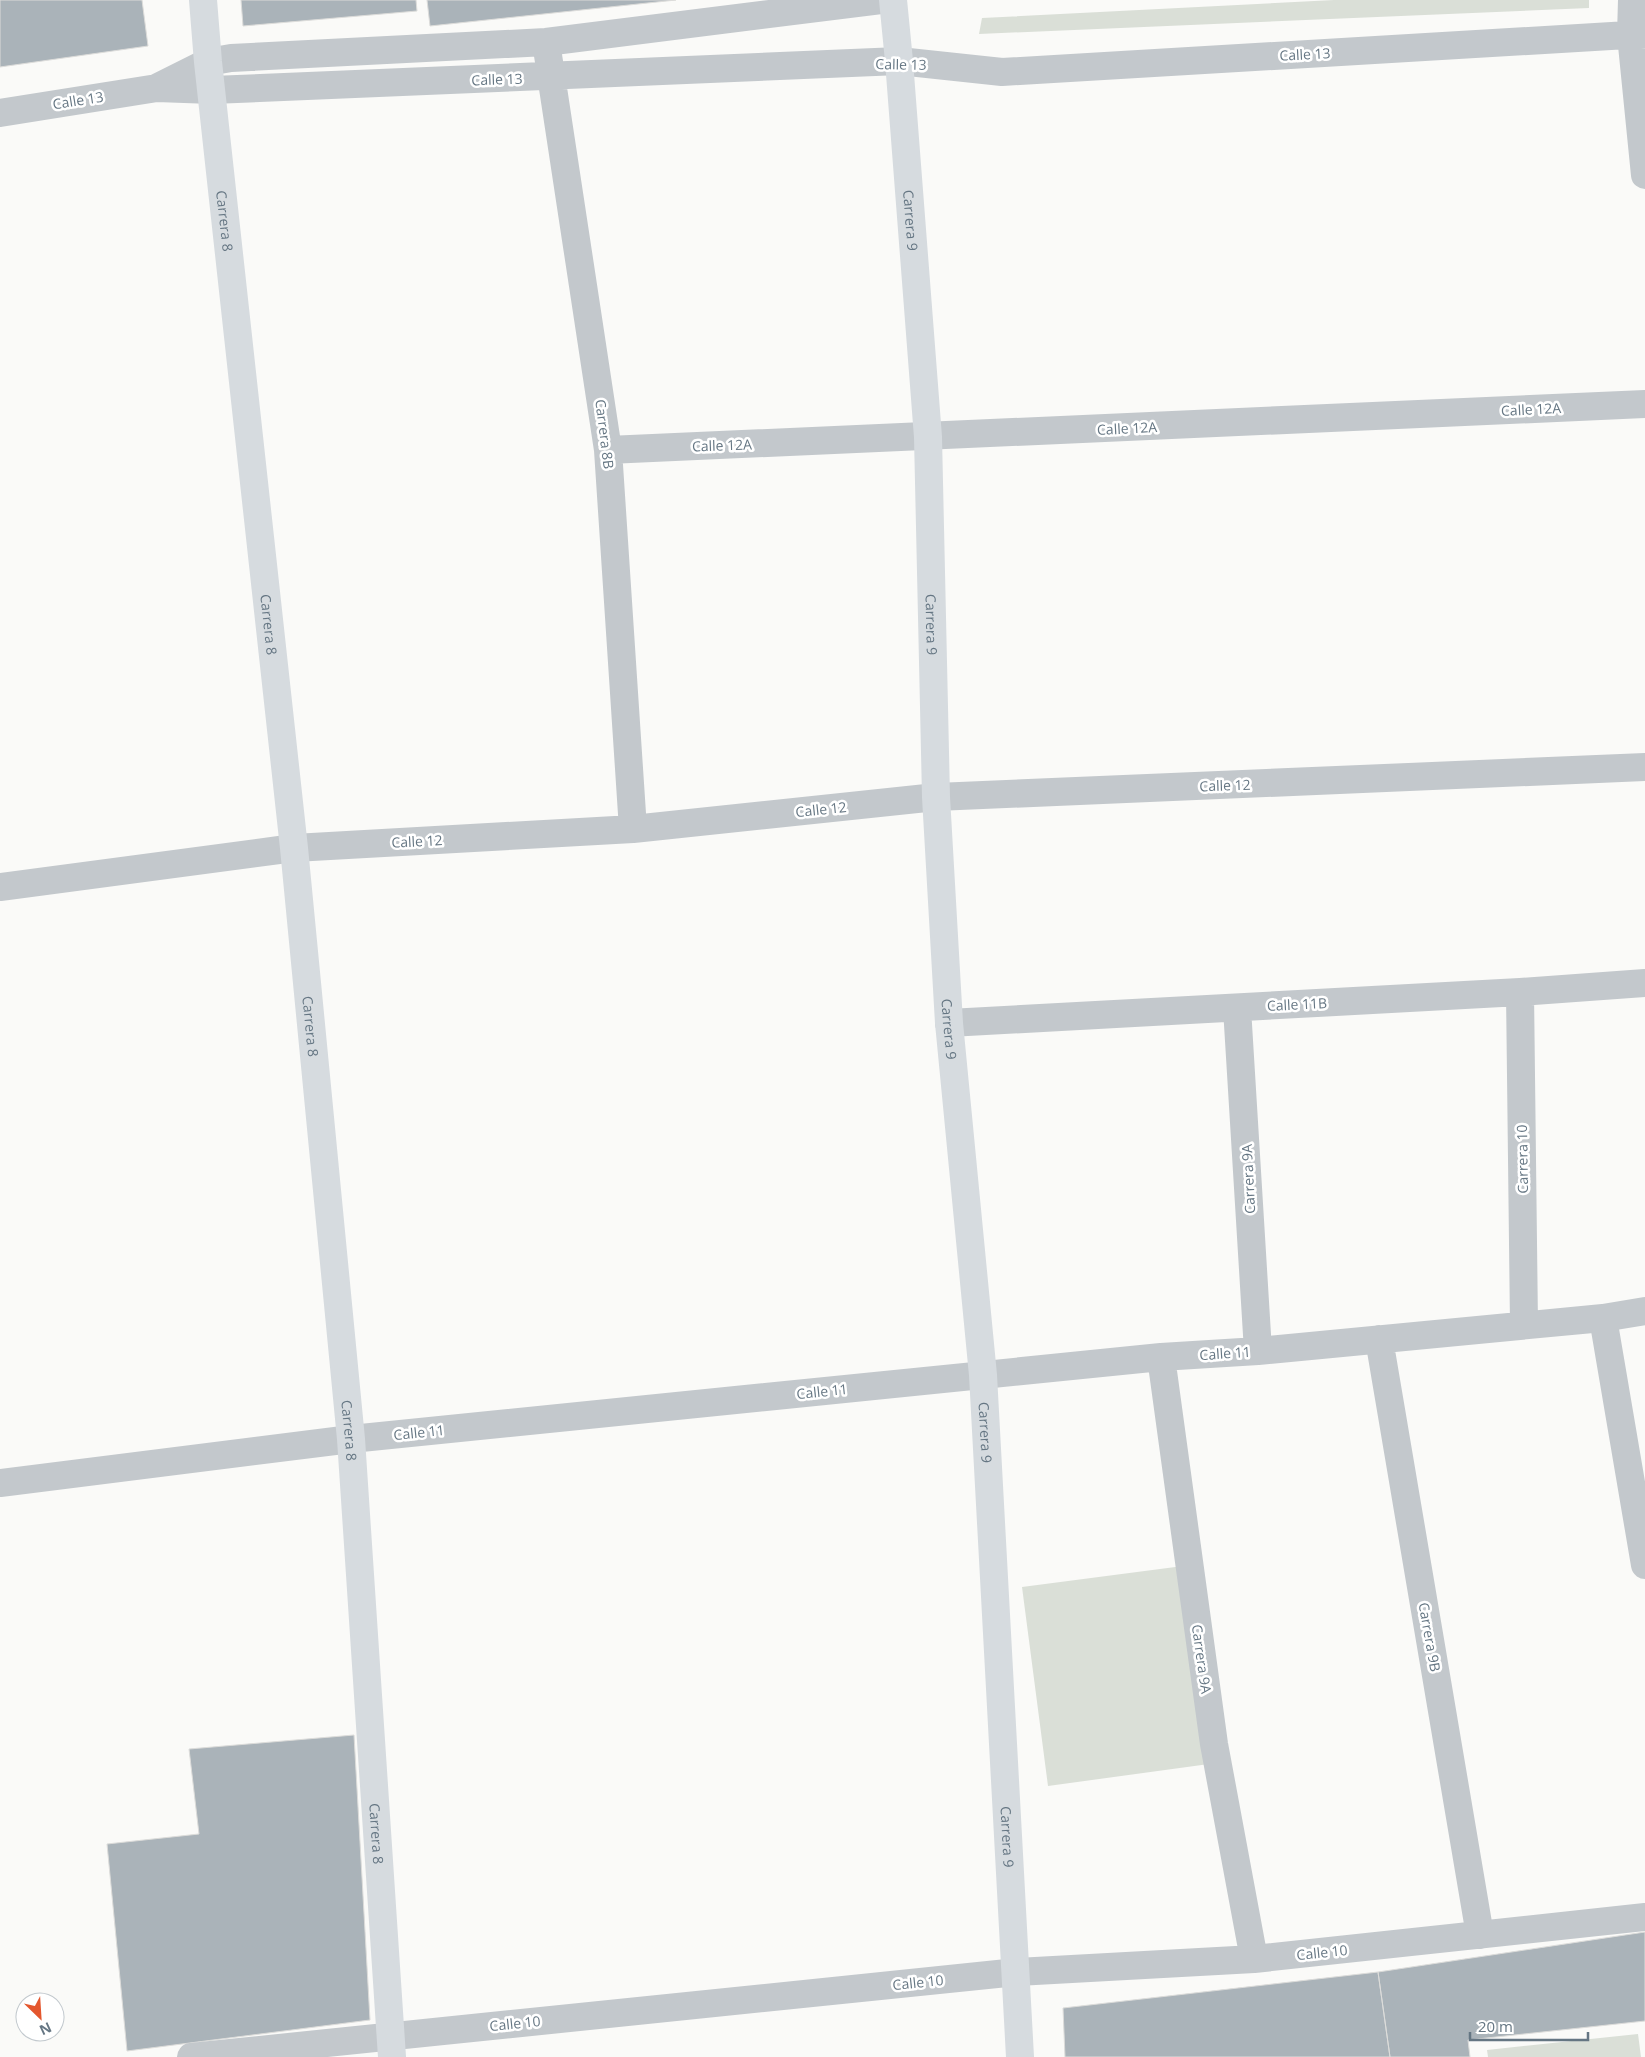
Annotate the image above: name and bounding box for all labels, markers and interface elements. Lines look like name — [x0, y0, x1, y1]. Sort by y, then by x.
street label: Calle 13 — [1279, 43, 1331, 65]
street label: Calle 13 — [875, 54, 927, 74]
street label: Calle 13 — [471, 69, 523, 89]
street label: Calle 13 — [51, 87, 105, 113]
street label: Carrera 8 — [213, 189, 238, 252]
street label: Carrera 9 — [899, 189, 923, 251]
street label: Carrera 8B — [591, 398, 619, 470]
street label: Calle 12A — [1501, 398, 1562, 420]
street label: Calle 12A — [1097, 417, 1158, 439]
street label: Calle 12A — [692, 434, 752, 456]
street label: Carrera 8 — [257, 593, 282, 656]
street label: Carrera 9 — [922, 594, 942, 655]
street label: Calle 12 — [1199, 775, 1251, 795]
street label: Calle 12 — [795, 797, 847, 821]
street label: Calle 12 — [391, 830, 443, 852]
street label: Calle 11B — [1266, 993, 1328, 1015]
street label: Carrera 8 — [299, 995, 324, 1058]
street label: Carrera 9 — [938, 998, 962, 1060]
street label: Carrera 10 — [1512, 1124, 1532, 1194]
street label: Carrera 9A — [1237, 1143, 1259, 1214]
street label: Calle 11 — [1199, 1342, 1251, 1364]
street label: Calle 11 — [796, 1379, 848, 1403]
street label: Carrera 8 — [338, 1399, 362, 1462]
street label: Carrera 9 — [975, 1401, 997, 1463]
street label: Calle 11 — [393, 1420, 445, 1444]
street label: Carrera 9B — [1415, 1601, 1445, 1673]
street label: Carrera 9A — [1188, 1623, 1216, 1695]
street label: Carrera 8 — [366, 1802, 389, 1865]
street label: Carrera 9 — [997, 1806, 1019, 1868]
street label: Calle 10 — [1296, 1940, 1348, 1964]
street label: Calle 10 — [892, 1970, 944, 1994]
north arrow — [15, 1992, 65, 2042]
scale bar — [1470, 2010, 1588, 2042]
street label: Calle 10 — [489, 2011, 541, 2035]
text: 20 m — [1478, 2016, 1513, 2036]
text: N — [37, 2018, 55, 2040]

